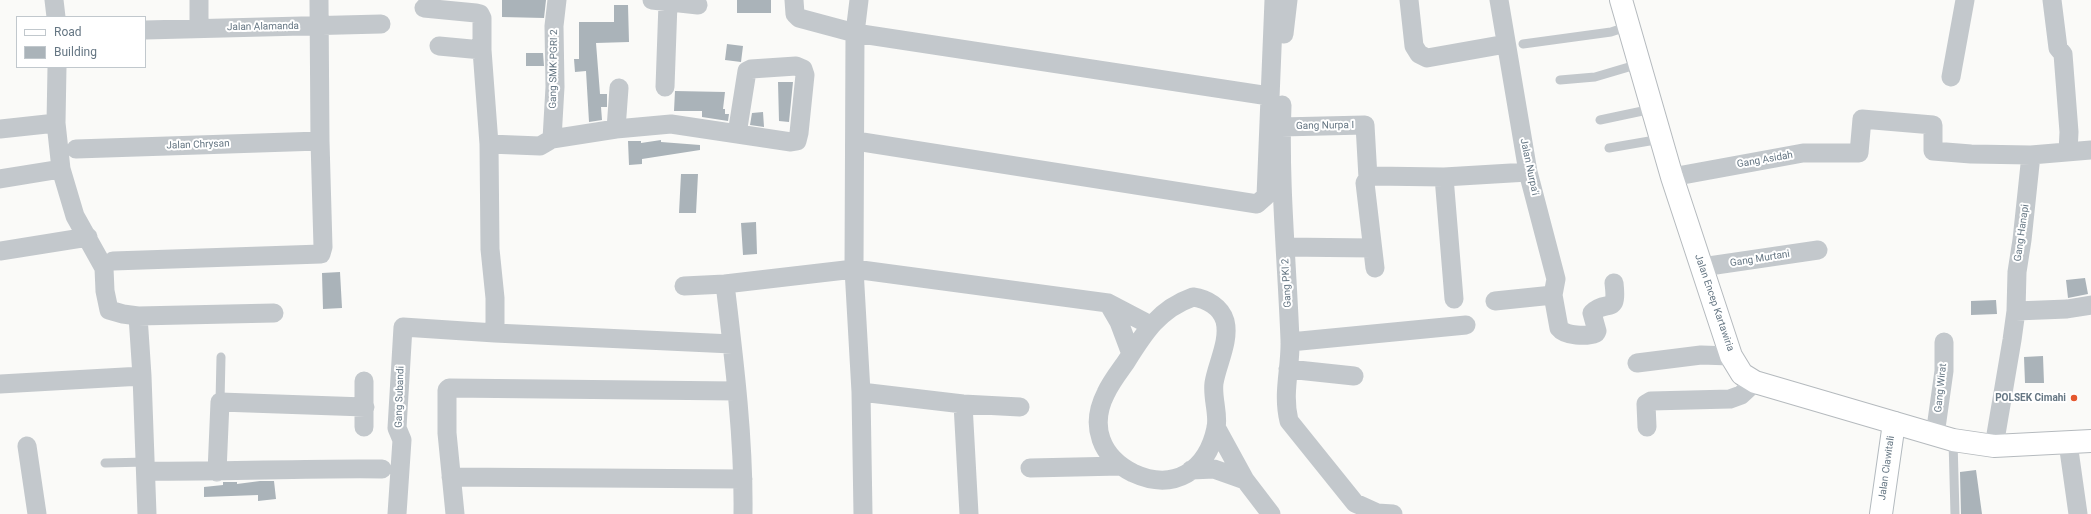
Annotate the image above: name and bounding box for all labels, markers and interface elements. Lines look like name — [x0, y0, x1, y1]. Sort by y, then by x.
legend — [16, 16, 146, 68]
street label: Jalan Alamanda — [227, 20, 299, 34]
text: Road — [54, 25, 82, 39]
street label: Gang SMK PGRI 2 — [547, 29, 561, 109]
text: Building — [54, 45, 97, 59]
street label: Gang Nurpa I — [1296, 119, 1354, 133]
street label: Jalan Nurpa'i — [1517, 137, 1541, 197]
street label: Jalan Chrysan — [166, 138, 230, 152]
street label: Gang Asidah — [1736, 149, 1794, 171]
street label: Gang Hanapi — [2012, 204, 2032, 262]
street label: Gang Murtani — [1729, 248, 1791, 270]
street label: Jalan Encep Kartawiria — [1692, 253, 1736, 353]
street label: Gang PKI 2 — [1280, 258, 1294, 308]
street label: Gang Wirat — [1932, 363, 1950, 413]
street label: Gang Subandi — [393, 366, 407, 428]
place label: POLSEK Cimahi — [1995, 392, 2066, 404]
marker: POLSEK Cimahi — [2069, 393, 2079, 403]
street label: Jalan Ciawitali — [1877, 435, 1897, 501]

